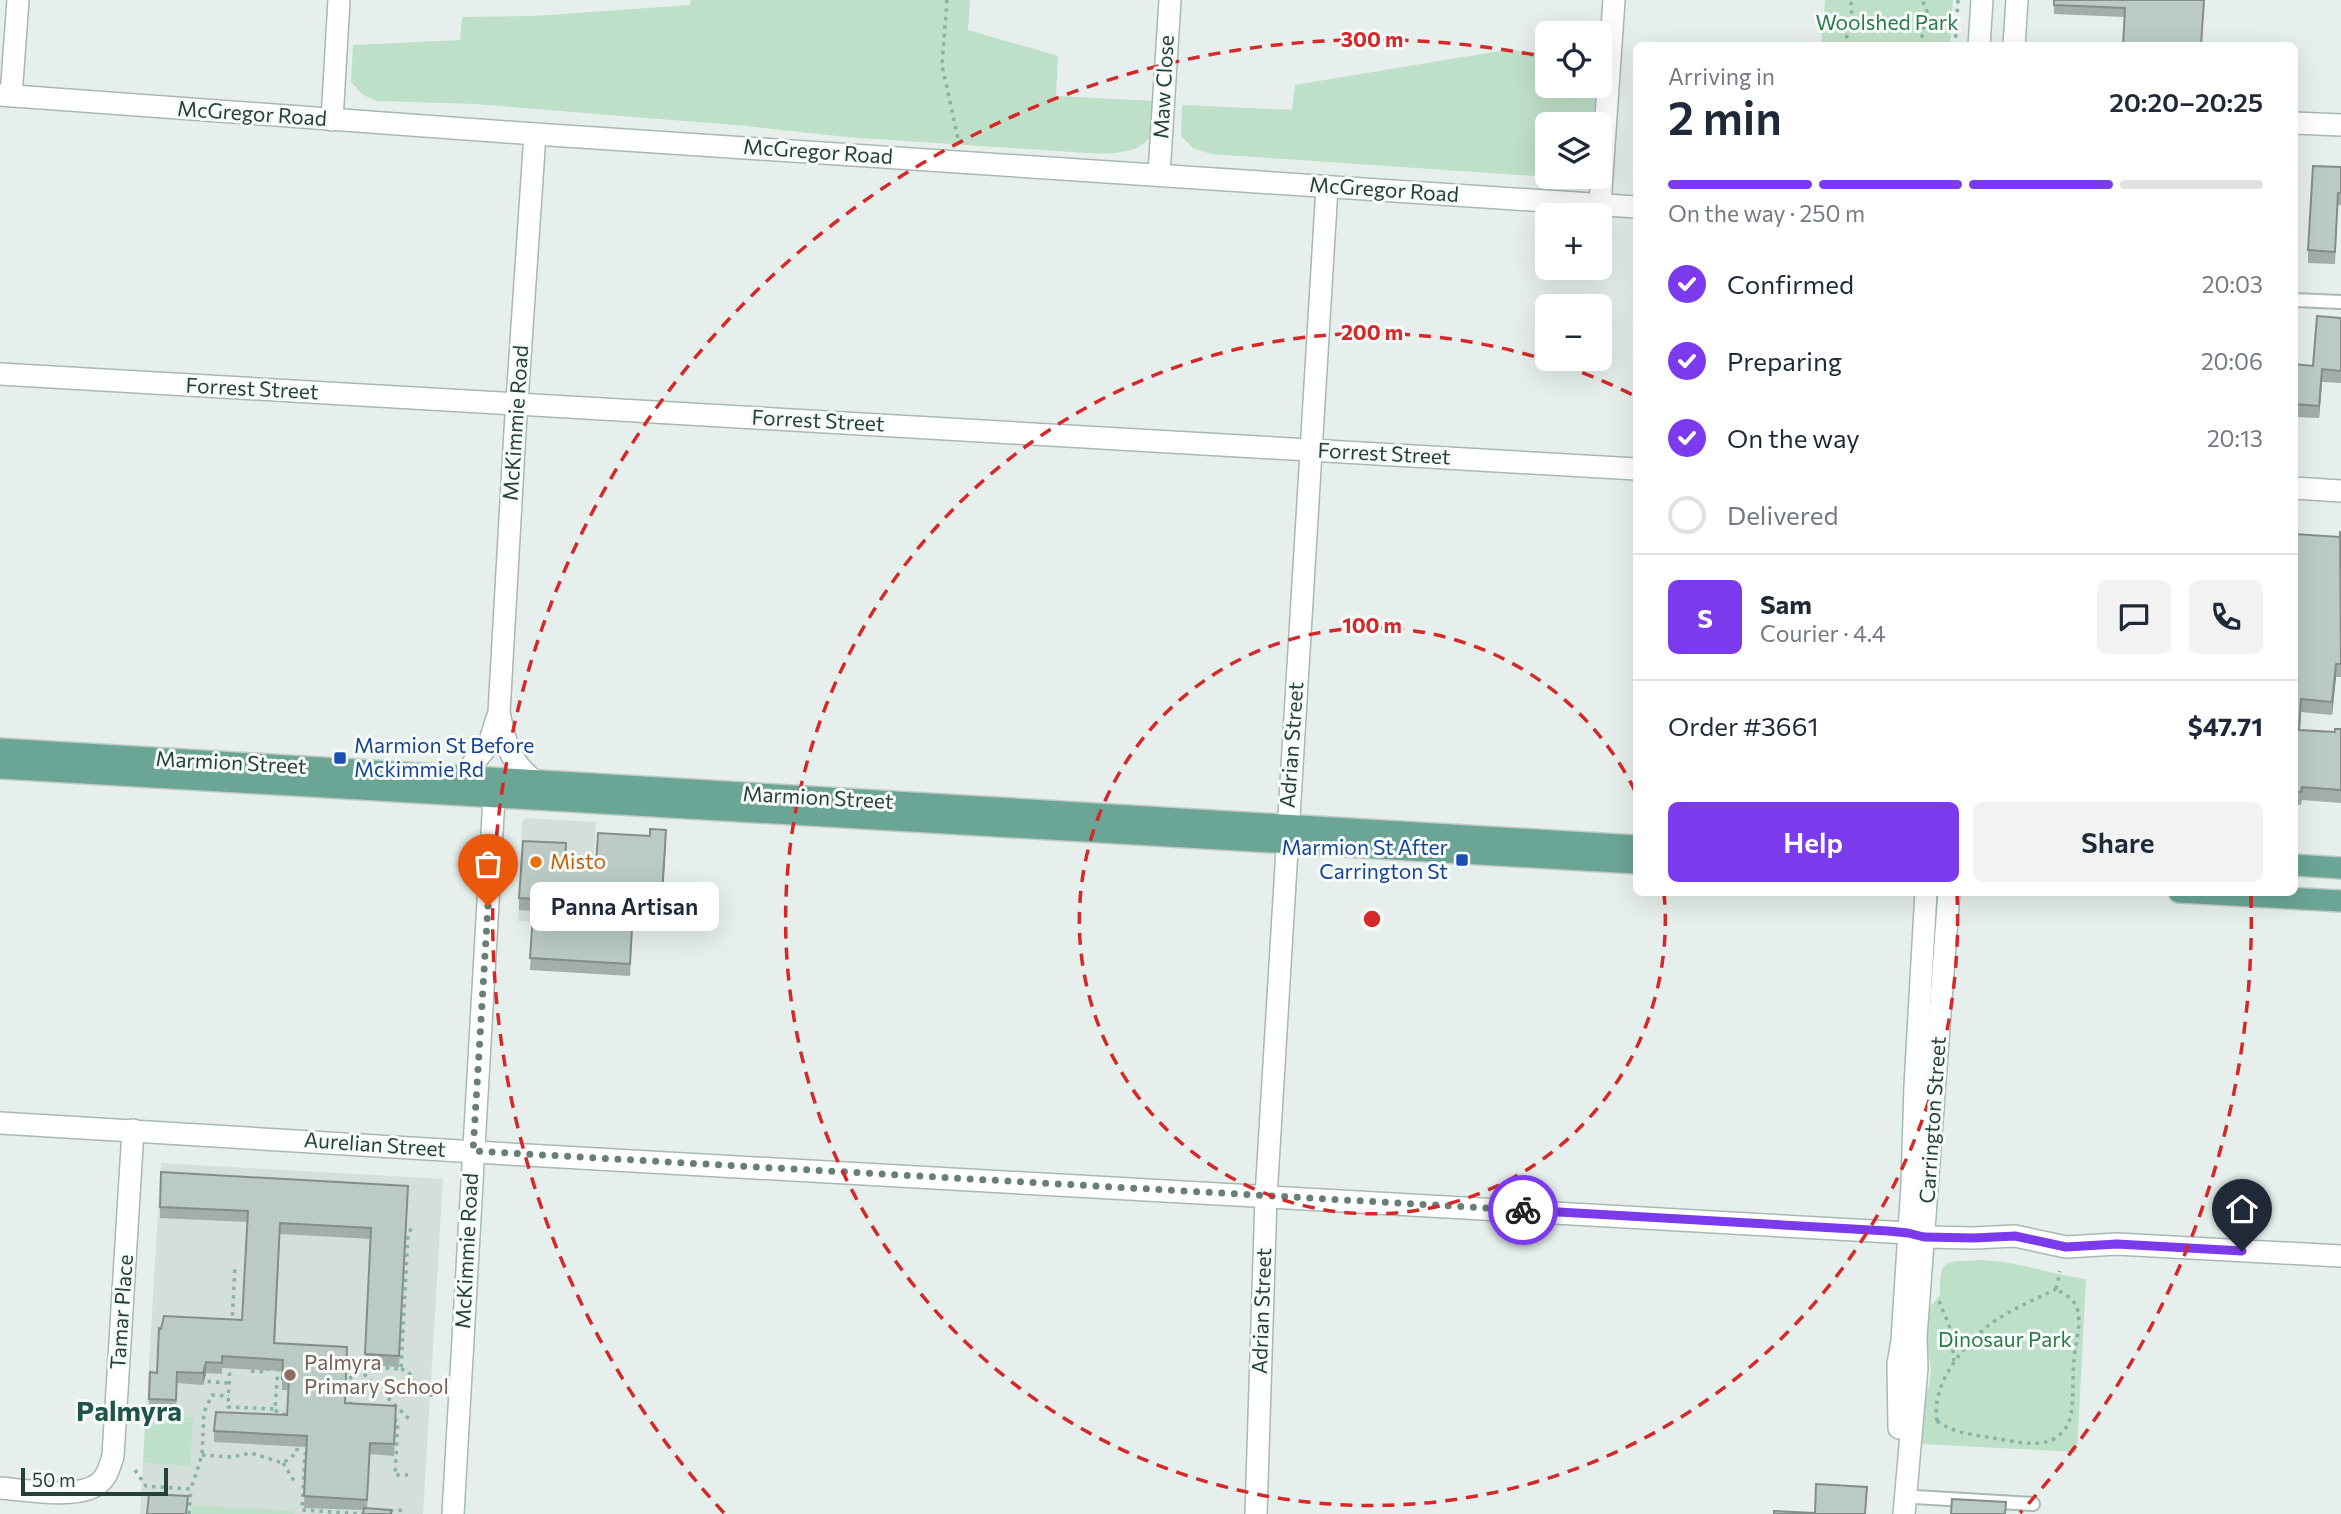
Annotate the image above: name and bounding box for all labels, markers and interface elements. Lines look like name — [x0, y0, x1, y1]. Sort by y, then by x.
park label: Woolshed Park — [1815, 9, 1959, 34]
map controls — [1535, 21, 1612, 371]
button: locate — [1535, 21, 1612, 98]
text: 300 m — [1341, 26, 1403, 51]
street label: Maw Close — [1147, 34, 1178, 140]
text: Arriving in — [1668, 62, 1775, 90]
text: 20:20–20:25 — [2109, 86, 2263, 117]
text: 2 min — [1668, 88, 1782, 144]
street label: McGregor Road — [176, 95, 328, 130]
button: layers — [1535, 112, 1612, 189]
street label: McGregor Road — [742, 133, 894, 168]
street label: McGregor Road — [1308, 171, 1460, 206]
text: On the way · 250 m — [1668, 199, 1865, 227]
button: + — [1535, 203, 1612, 280]
icon: check — [1668, 265, 1706, 303]
text: Confirmed — [1727, 268, 1854, 299]
text: 20:03 — [2202, 270, 2263, 298]
button: − — [1535, 294, 1612, 371]
text: 200 m — [1341, 319, 1403, 344]
icon: check — [1668, 342, 1706, 380]
street label: McKimmie Road — [497, 344, 532, 502]
text: Preparing — [1727, 345, 1842, 376]
text: 20:06 — [2201, 347, 2263, 375]
street label: Forrest Street — [185, 372, 319, 403]
street label: Forrest Street — [751, 404, 885, 435]
icon: check — [1668, 419, 1706, 457]
text: On the way — [1727, 422, 1860, 453]
text: 20:13 — [2207, 424, 2263, 452]
street label: Forrest Street — [1317, 437, 1451, 468]
text: Delivered — [1727, 499, 1838, 530]
button: chat — [2097, 580, 2171, 654]
button: phone — [2189, 580, 2263, 654]
text: Sam — [1760, 588, 1812, 619]
text: S — [1697, 602, 1713, 633]
text: 100 m — [1342, 612, 1402, 637]
text: Courier · 4.4 — [1760, 619, 1886, 647]
street label: Adrian Street — [1274, 681, 1307, 809]
text: Order #3661 — [1668, 710, 1819, 741]
text: $47.71 — [2188, 710, 2263, 741]
place label: Marmion St Before Mckimmie Rd — [354, 732, 534, 781]
street label: Marmion Street — [155, 745, 307, 778]
marker: Marmion St Before Mckimmie Rd — [332, 750, 348, 766]
street label: Marmion Street — [742, 780, 894, 813]
button: Help — [1668, 802, 1959, 882]
button: Share — [1973, 802, 2263, 882]
pin — [458, 834, 518, 906]
place label: Marmion St After Carrington St — [1281, 834, 1448, 883]
icon: bag — [469, 845, 507, 883]
place label: Misto — [550, 848, 606, 873]
marker: Marmion St After Carrington St — [1454, 852, 1470, 868]
marker: Misto — [528, 854, 544, 870]
callout: Panna Artisan — [530, 881, 719, 930]
text: Panna Artisan — [551, 892, 698, 920]
centre of rings — [1360, 907, 1384, 931]
street label: Carrington Street — [1913, 1036, 1950, 1204]
street label: Aurelian Street — [303, 1126, 447, 1161]
street label: McKimmie Road — [449, 1172, 482, 1330]
courier — [1488, 1175, 1558, 1245]
pin — [2212, 1179, 2272, 1251]
icon: home — [2223, 1190, 2261, 1228]
icon: bike — [1504, 1191, 1542, 1229]
street label: Adrian Street — [1246, 1247, 1275, 1375]
street label: Tamar Place — [104, 1254, 137, 1370]
park label: Dinosaur Park — [1938, 1326, 2072, 1351]
place label: Palmyra Primary School — [304, 1349, 449, 1398]
marker: Palmyra Primary School — [282, 1367, 298, 1383]
district label: Palmyra — [76, 1393, 182, 1427]
scale bar — [21, 1465, 168, 1497]
text: 50 m — [32, 1468, 76, 1491]

